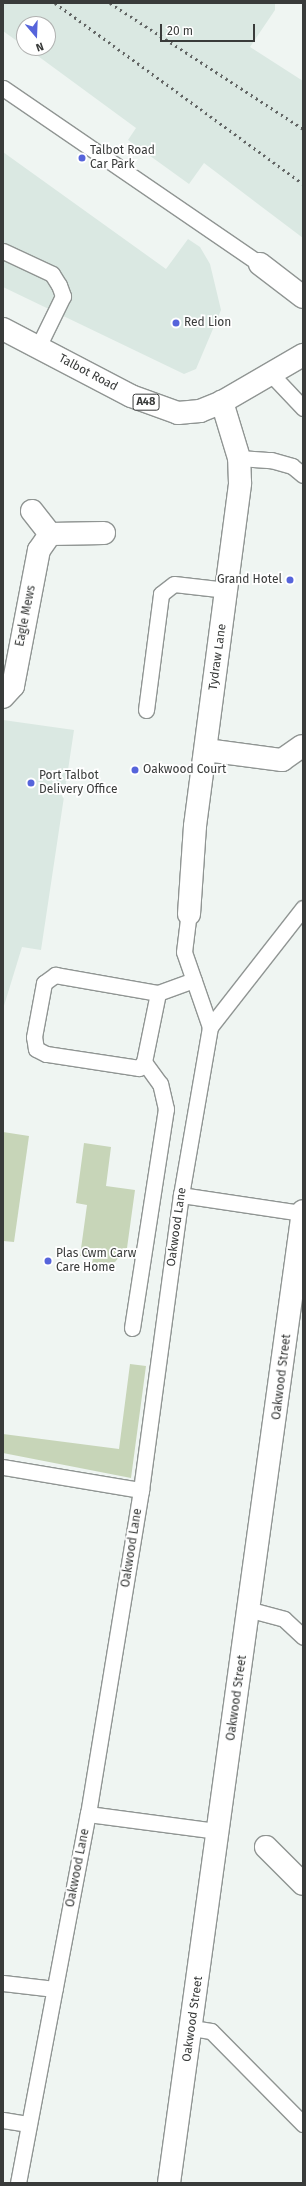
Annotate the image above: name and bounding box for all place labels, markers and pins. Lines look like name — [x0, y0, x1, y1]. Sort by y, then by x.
place label: Talbot Road Car Park — [90, 144, 155, 172]
marker: Talbot Road Car Park — [77, 153, 87, 163]
place label: Red Lion — [184, 316, 231, 330]
marker: Red Lion — [171, 318, 181, 328]
place label: Grand Hotel — [217, 573, 282, 587]
marker: Grand Hotel — [285, 575, 295, 585]
place label: Oakwood Court — [143, 763, 226, 777]
marker: Oakwood Court — [130, 765, 140, 775]
place label: Port Talbot Delivery Office — [39, 769, 118, 797]
marker: Port Talbot Delivery Office — [26, 778, 36, 788]
place label: Plas Cwm Carw Care Home — [56, 1247, 136, 1275]
marker: Plas Cwm Carw Care Home — [43, 1256, 53, 1266]

